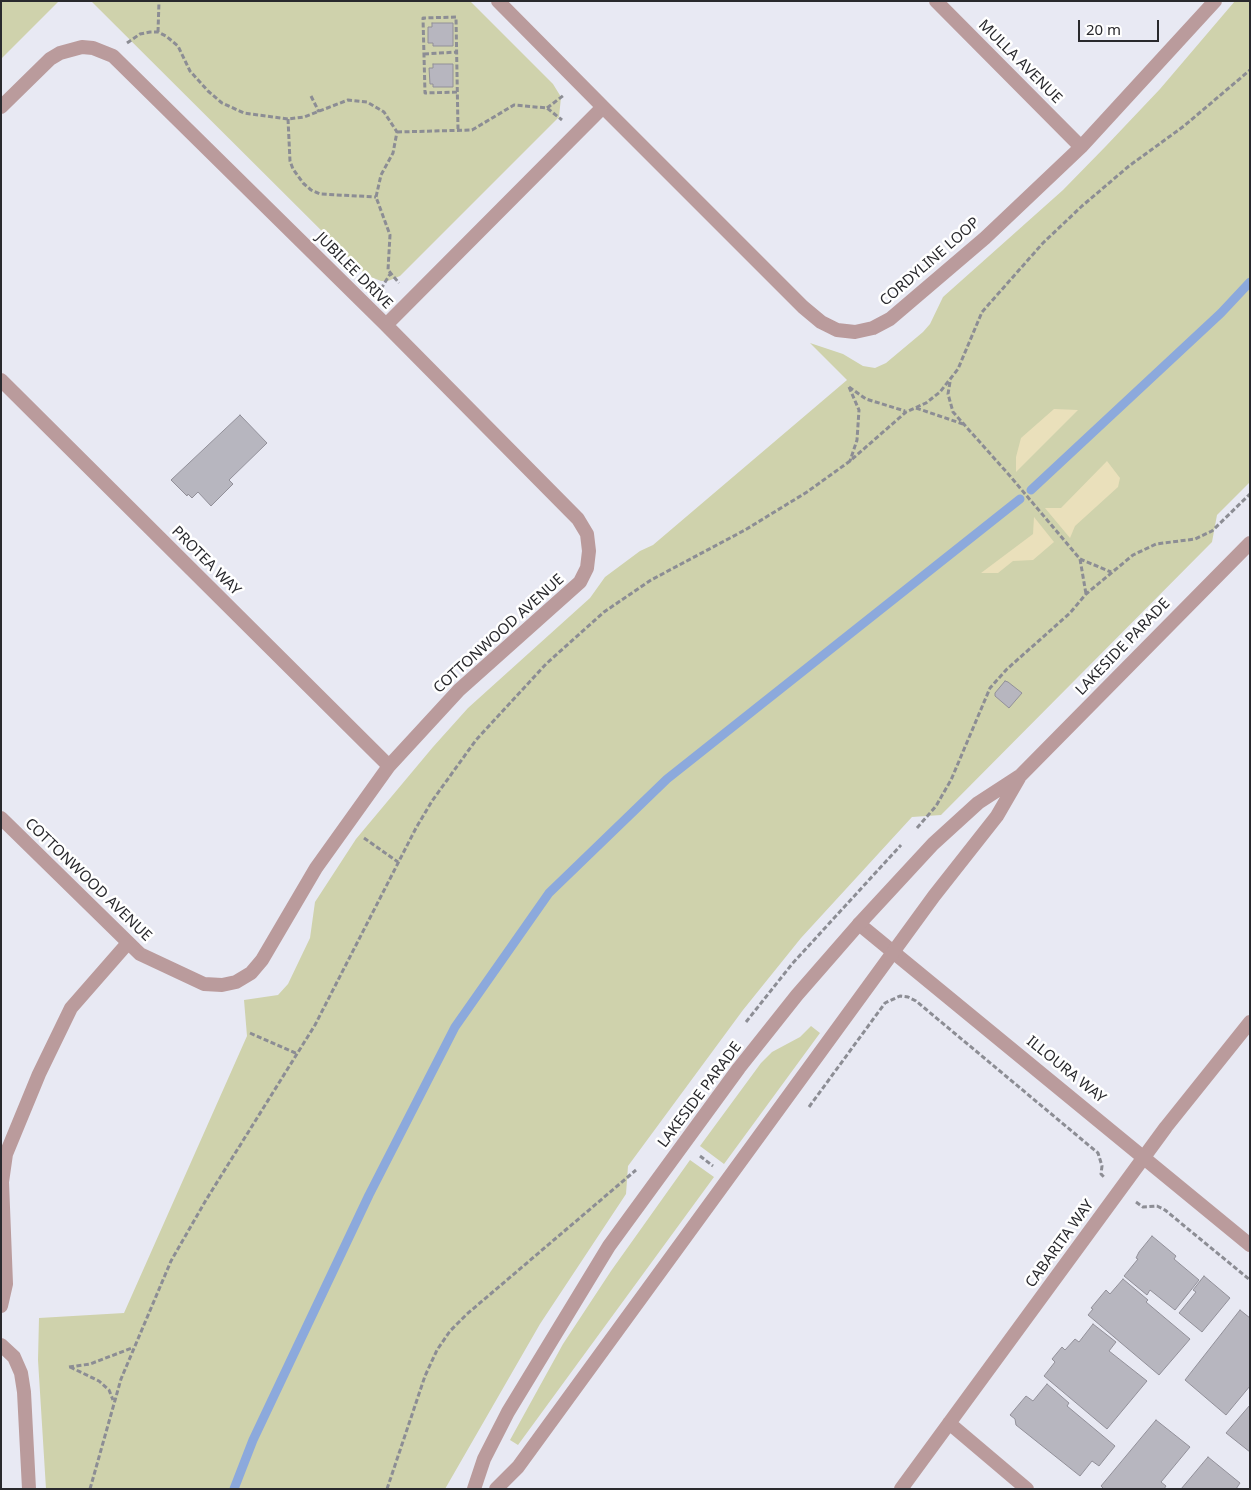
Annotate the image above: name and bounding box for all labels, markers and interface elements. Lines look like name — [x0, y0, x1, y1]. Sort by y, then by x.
scale bar — [1081, 10, 1162, 42]
street label: MULLA AVENUE — [974, 16, 1066, 108]
text: 20 m — [1086, 19, 1121, 39]
street label: CORDYLINE LOOP — [876, 214, 984, 310]
street label: JUBILEE DRIVE — [312, 229, 396, 313]
street label: PROTEA WAY — [168, 523, 244, 599]
street label: COTTONWOOD AVENUE — [430, 571, 568, 697]
street label: LAKESIDE PARADE — [1072, 595, 1174, 699]
street label: COTTONWOOD AVENUE — [21, 815, 155, 945]
street label: ILLOURA WAY — [1023, 1033, 1109, 1107]
street label: LAKESIDE PARADE — [654, 1039, 746, 1151]
street label: CABARITA WAY — [1022, 1197, 1098, 1291]

